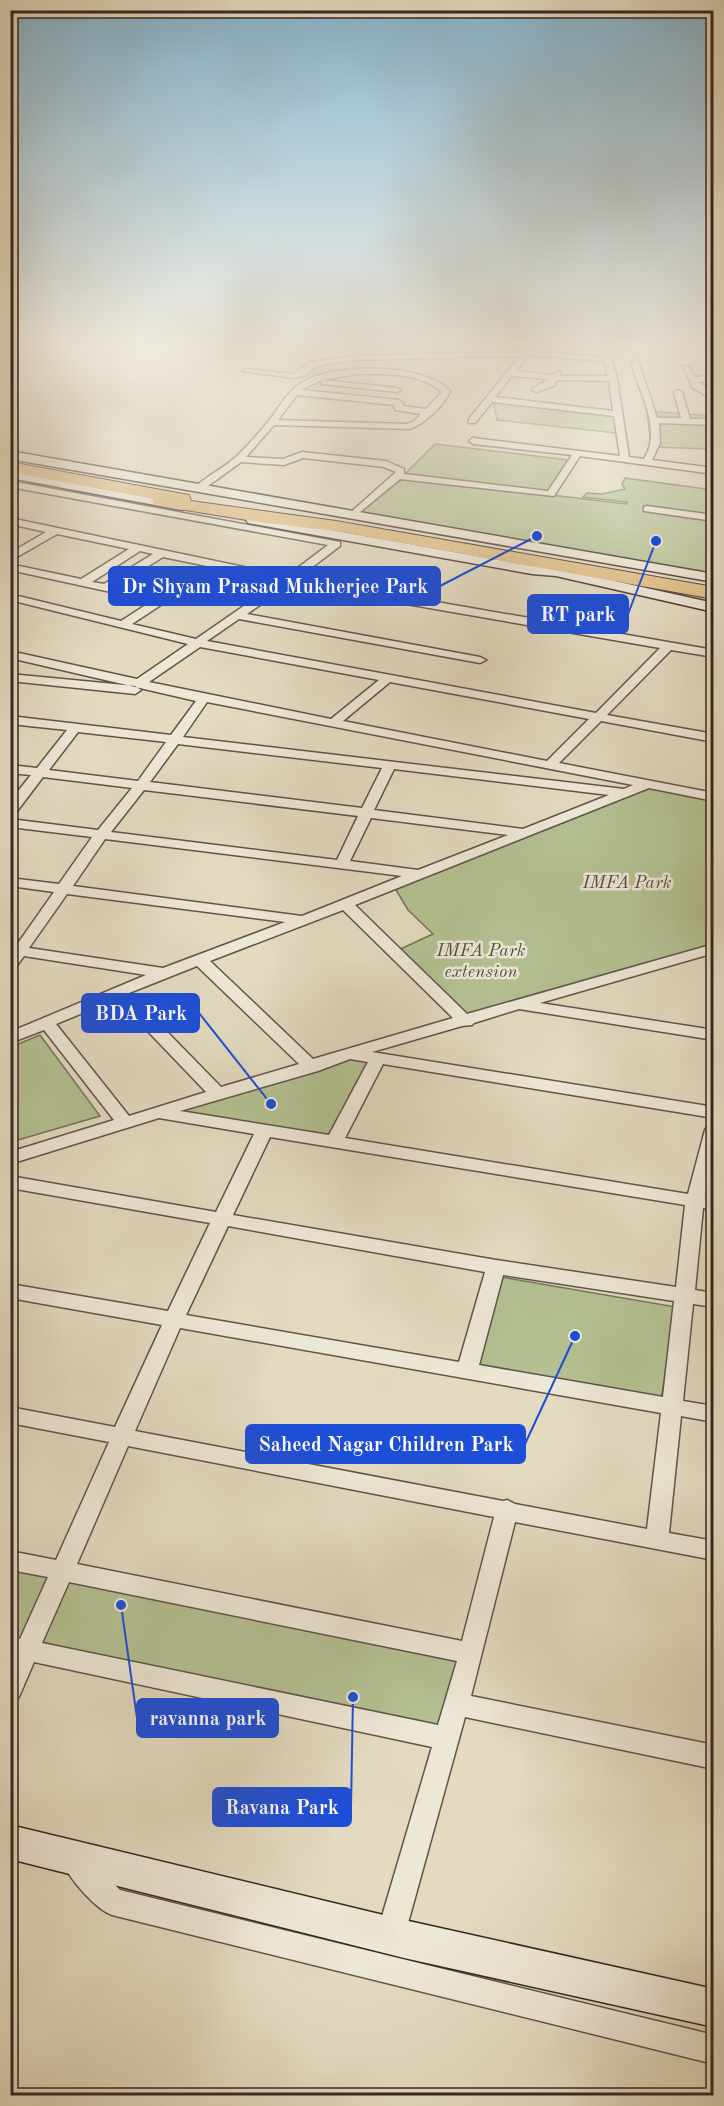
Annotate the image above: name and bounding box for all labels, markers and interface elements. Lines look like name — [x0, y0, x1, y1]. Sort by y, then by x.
callout: Dr Shyam Prasad Mukherjee Park — [109, 567, 440, 605]
text: Dr Shyam Prasad Mukherjee Park — [122, 578, 428, 598]
callout: RT park — [528, 595, 628, 633]
text: RT park — [540, 606, 616, 626]
park label: IMFA Park — [581, 874, 672, 892]
park label: IMFA Park extension — [435, 942, 526, 981]
callout: BDA Park — [82, 994, 199, 1032]
text: BDA Park — [95, 1005, 187, 1025]
callout: Saheed Nagar Children Park — [246, 1425, 525, 1463]
text: Saheed Nagar Children Park — [258, 1436, 514, 1456]
callout: ravanna park — [137, 1699, 278, 1737]
text: ravanna park — [150, 1710, 266, 1730]
callout: Ravana Park — [213, 1788, 351, 1826]
text: Ravana Park — [225, 1799, 339, 1819]

